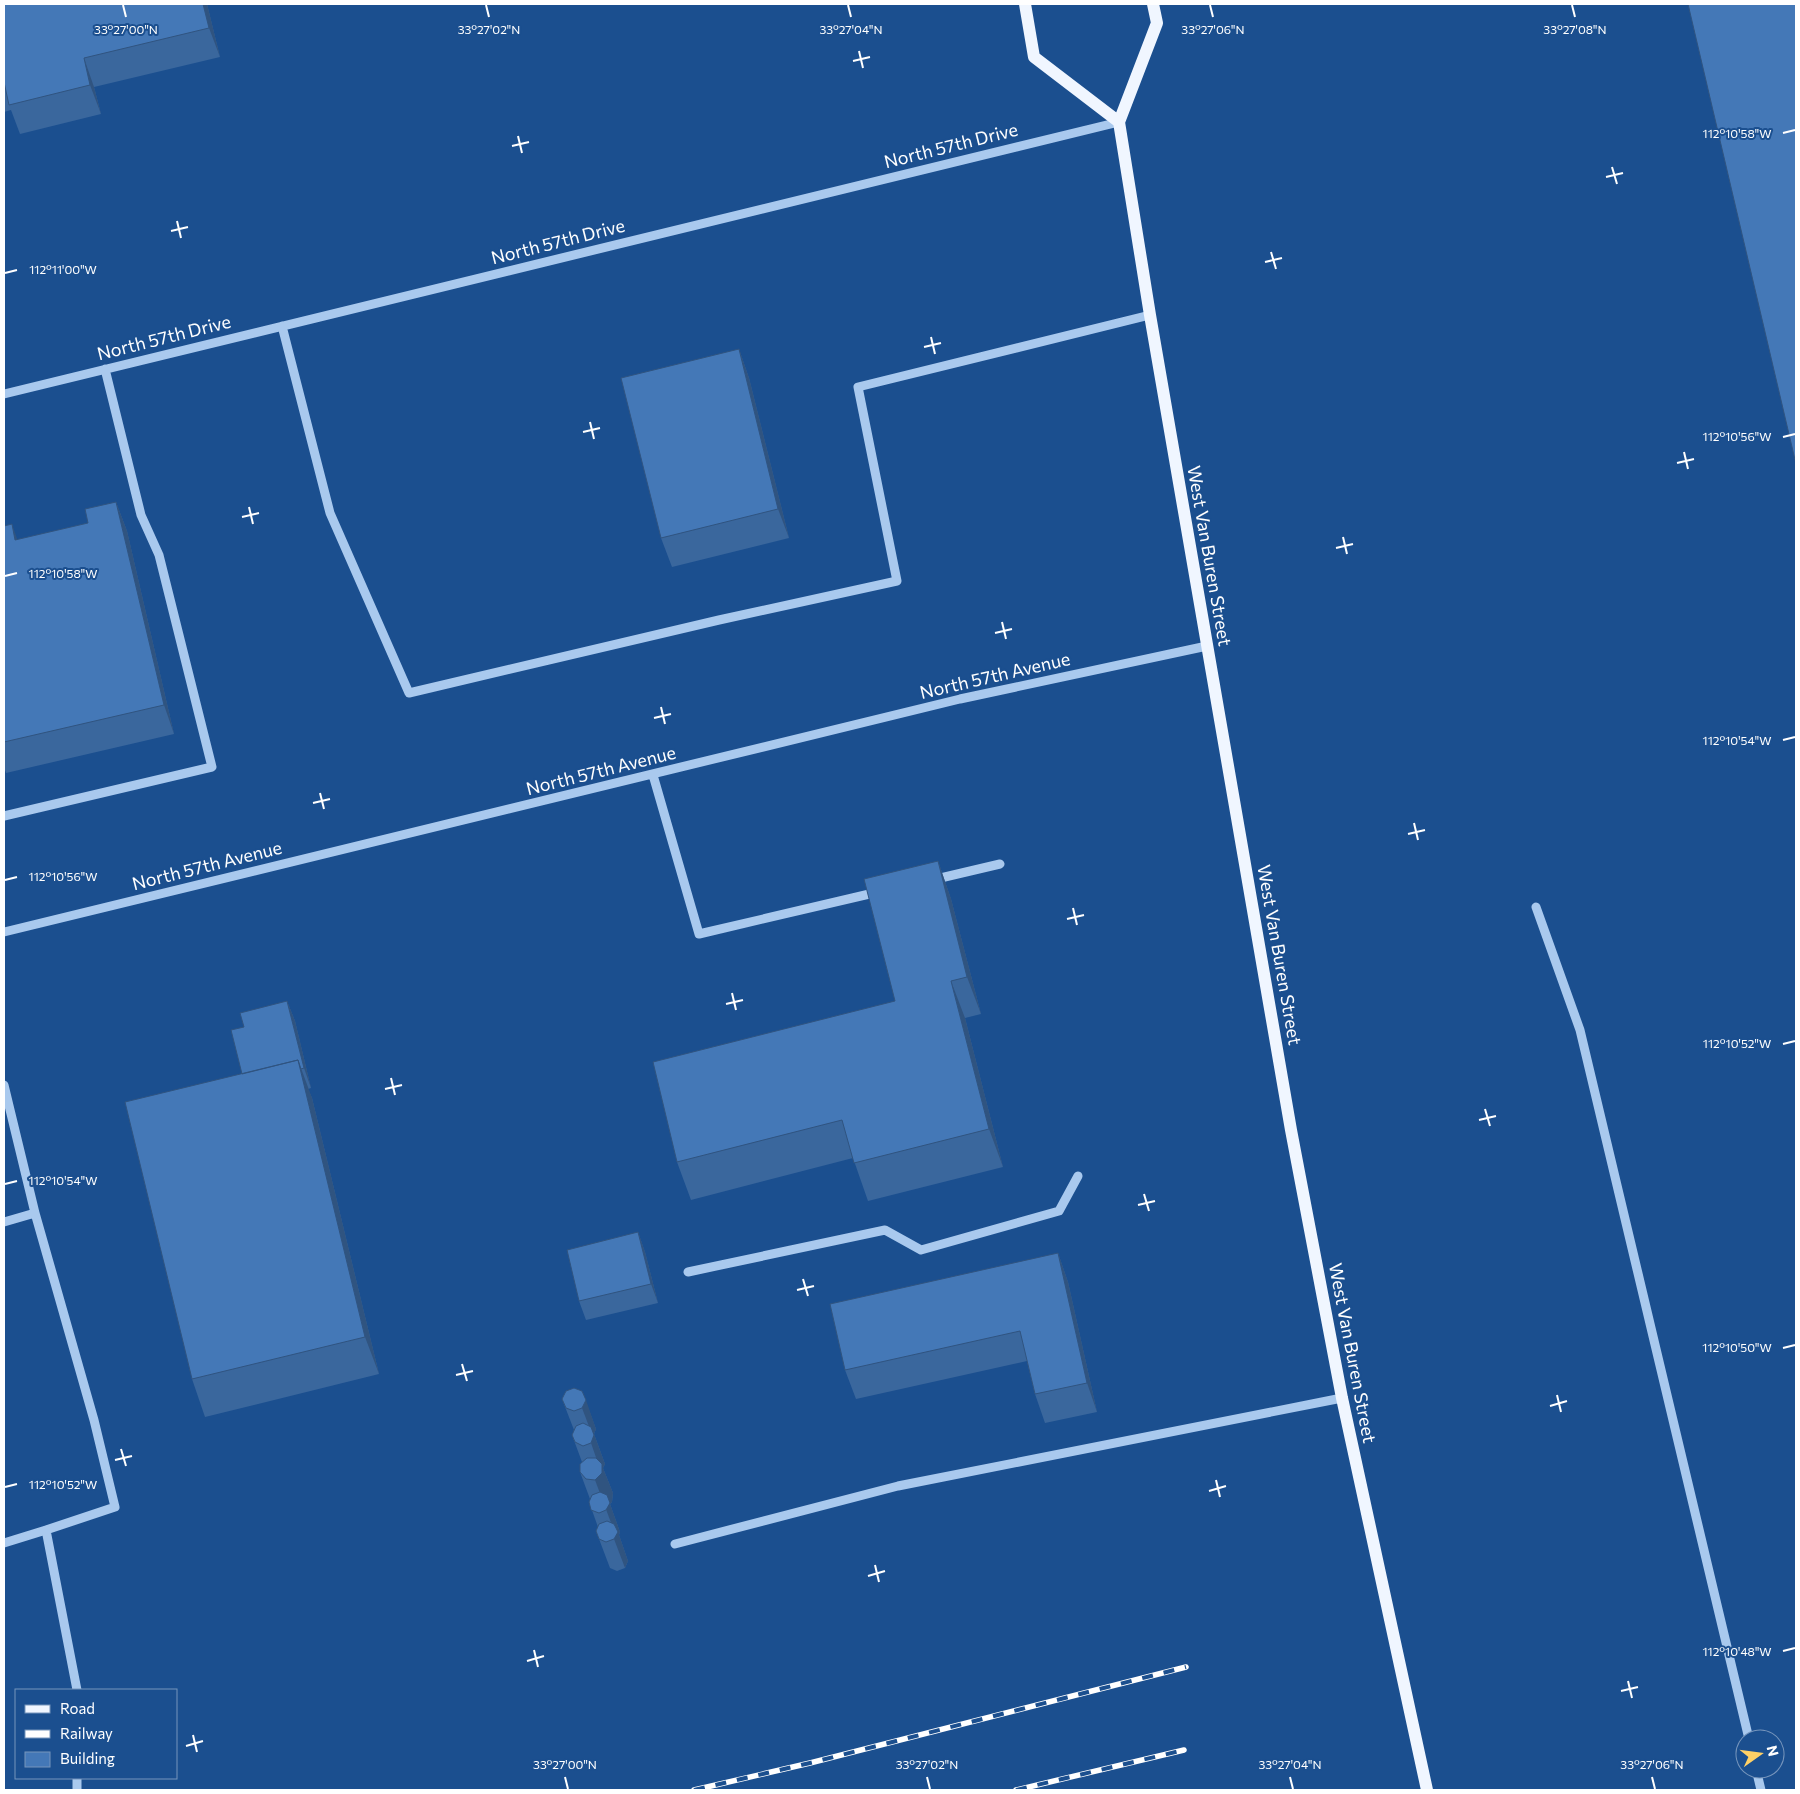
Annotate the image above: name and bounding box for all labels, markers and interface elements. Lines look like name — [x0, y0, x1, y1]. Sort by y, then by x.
text: 33°27'00"N — [94, 22, 158, 36]
text: 33°27'02"N — [458, 22, 520, 36]
text: 33°27'04"N — [819, 22, 883, 36]
text: 33°27'06"N — [1181, 22, 1245, 36]
text: 33°27'08"N — [1543, 22, 1607, 36]
street label: North 57th Drive — [882, 118, 1020, 172]
text: 112°10'58"W — [1703, 126, 1771, 140]
street label: North 57th Drive — [489, 214, 627, 268]
text: 112°11'00"W — [29, 262, 97, 276]
street label: North 57th Drive — [95, 310, 233, 364]
text: 112°10'56"W — [1703, 429, 1771, 443]
street label: West Van Buren Street — [1183, 464, 1237, 648]
text: 112°10'58"W — [29, 566, 97, 580]
street label: North 57th Avenue — [917, 647, 1072, 703]
text: 112°10'54"W — [1703, 733, 1771, 747]
street label: North 57th Avenue — [524, 741, 678, 799]
street label: North 57th Avenue — [130, 836, 284, 894]
street label: West Van Buren Street — [1253, 863, 1307, 1047]
text: 112°10'56"W — [29, 869, 97, 883]
text: 112°10'52"W — [1703, 1036, 1771, 1050]
text: 112°10'54"W — [29, 1173, 97, 1187]
street label: West Van Buren Street — [1325, 1261, 1381, 1445]
text: 112°10'50"W — [1702, 1340, 1772, 1354]
text: 112°10'52"W — [29, 1477, 97, 1491]
text: 112°10'48"W — [1702, 1644, 1772, 1658]
legend — [15, 1689, 178, 1779]
text: Road — [60, 1699, 95, 1717]
text: Railway — [60, 1724, 113, 1742]
north arrow — [1735, 1729, 1785, 1779]
text: N — [1764, 1744, 1783, 1758]
text: Building — [60, 1749, 115, 1767]
text: 33°27'00"N — [533, 1757, 597, 1771]
text: 33°27'02"N — [896, 1757, 958, 1771]
text: 33°27'04"N — [1258, 1757, 1322, 1771]
text: 33°27'06"N — [1620, 1757, 1684, 1771]

